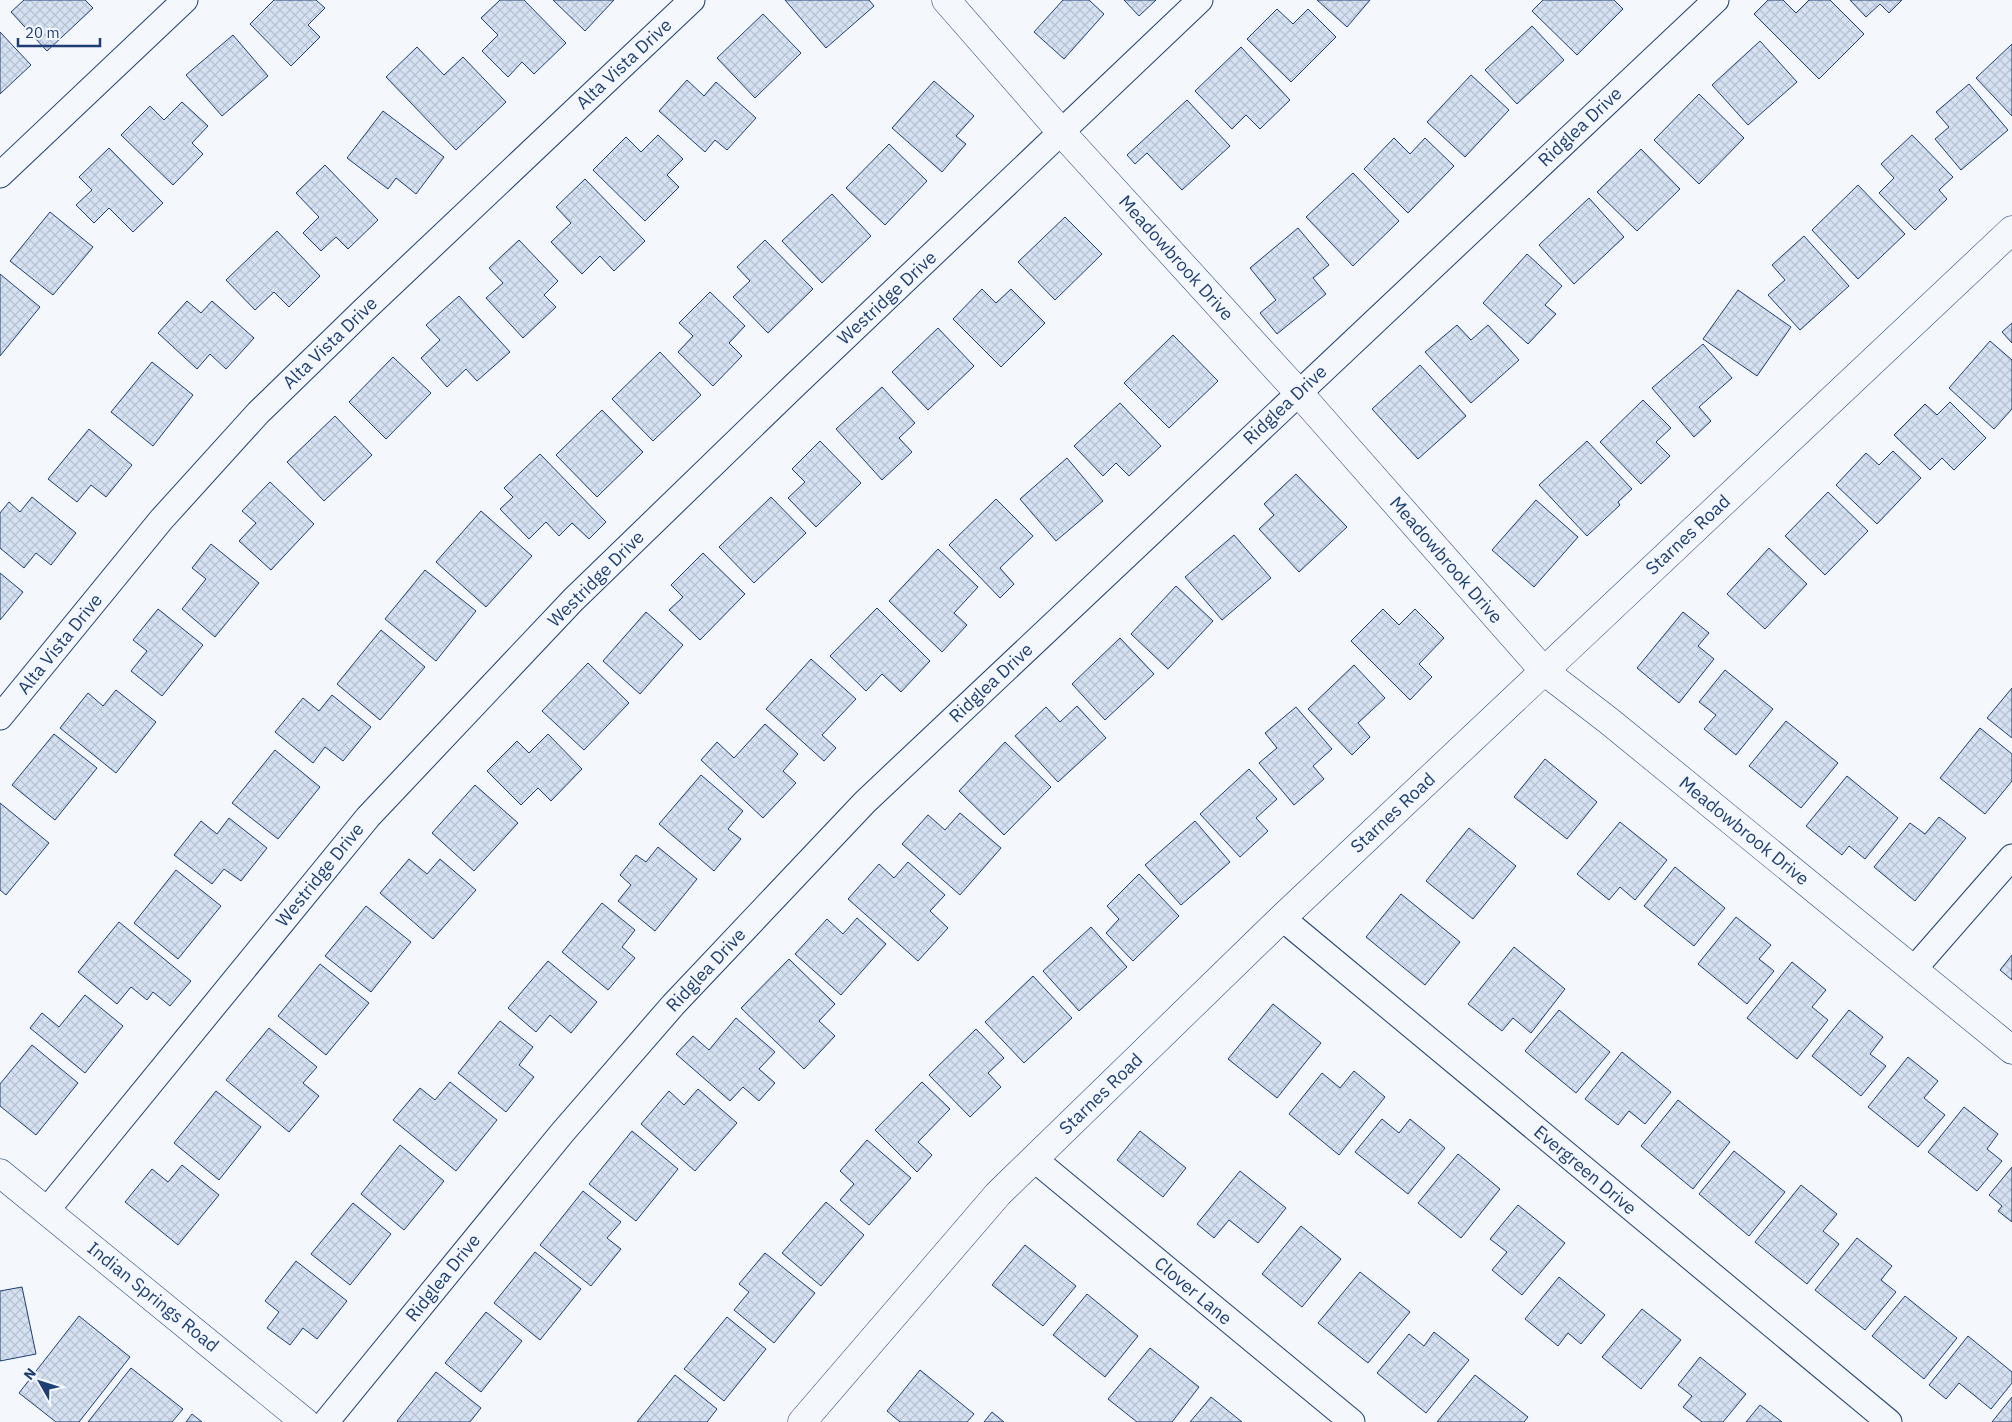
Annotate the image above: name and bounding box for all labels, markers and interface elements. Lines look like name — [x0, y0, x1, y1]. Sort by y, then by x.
street label: Alta Vista Drive — [571, 13, 676, 114]
scale bar — [18, 15, 100, 47]
text: 20 m — [25, 23, 60, 42]
street label: Ridglea Drive — [1533, 82, 1626, 171]
street label: Meadowbrook Drive — [1114, 190, 1239, 325]
street label: Westridge Drive — [832, 246, 941, 350]
street label: Alta Vista Drive — [278, 292, 382, 393]
street label: Ridglea Drive — [1238, 360, 1331, 449]
street label: Starnes Road — [1641, 490, 1735, 580]
street label: Meadowbrook Drive — [1385, 491, 1508, 628]
street label: Westridge Drive — [542, 525, 649, 632]
street label: Alta Vista Drive — [12, 589, 107, 699]
street label: Ridglea Drive — [944, 638, 1037, 727]
street label: Starnes Road — [1346, 768, 1440, 858]
street label: Meadowbrook Drive — [1675, 771, 1814, 890]
street label: Westridge Drive — [271, 818, 369, 931]
street label: Ridglea Drive — [661, 923, 750, 1016]
street label: Starnes Road — [1054, 1048, 1147, 1139]
street label: Evergreen Drive — [1529, 1120, 1642, 1219]
street label: Ridglea Drive — [400, 1229, 485, 1326]
street label: Indian Springs Road — [83, 1237, 224, 1357]
street label: Clover Lane — [1150, 1252, 1237, 1330]
north arrow — [15, 1357, 65, 1407]
text: N — [20, 1364, 40, 1383]

